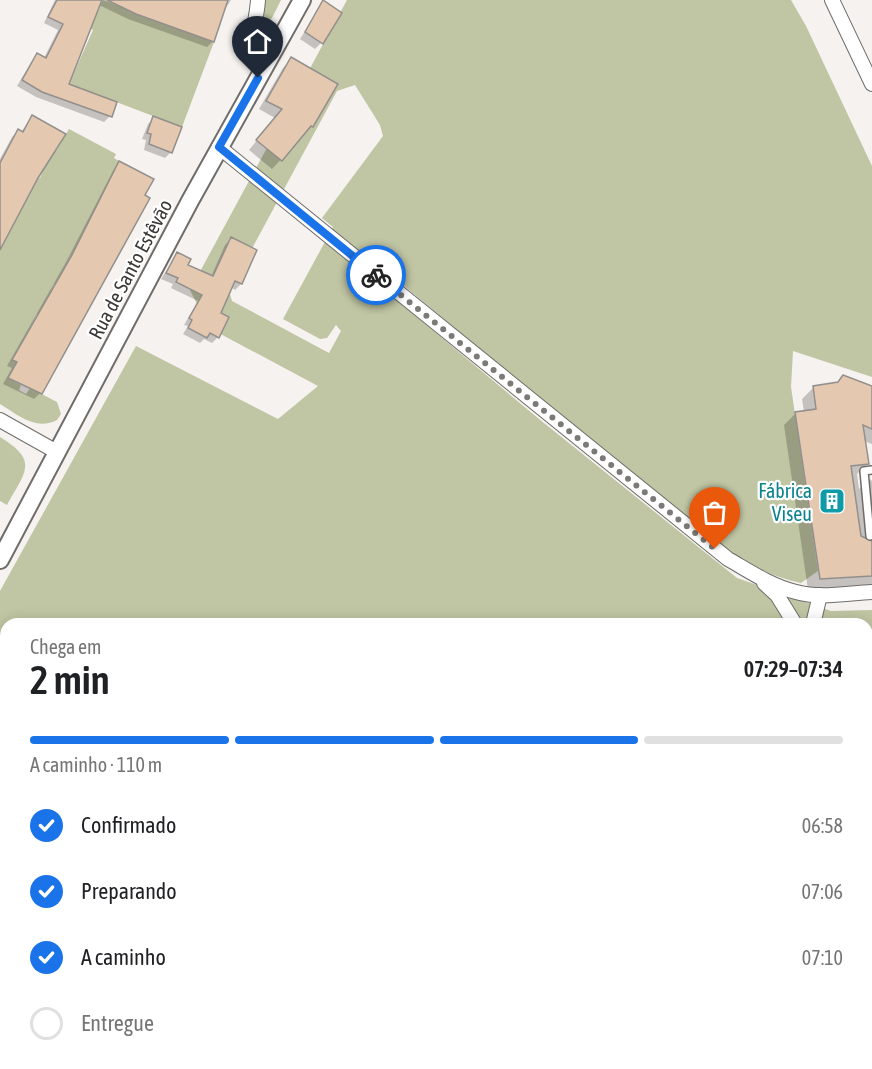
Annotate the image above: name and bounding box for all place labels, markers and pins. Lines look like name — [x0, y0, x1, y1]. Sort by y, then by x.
pin — [232, 16, 283, 78]
place label: Fábrica Viseu — [758, 479, 812, 525]
building icon: Fábrica Viseu — [817, 486, 847, 516]
pin — [689, 487, 740, 549]

